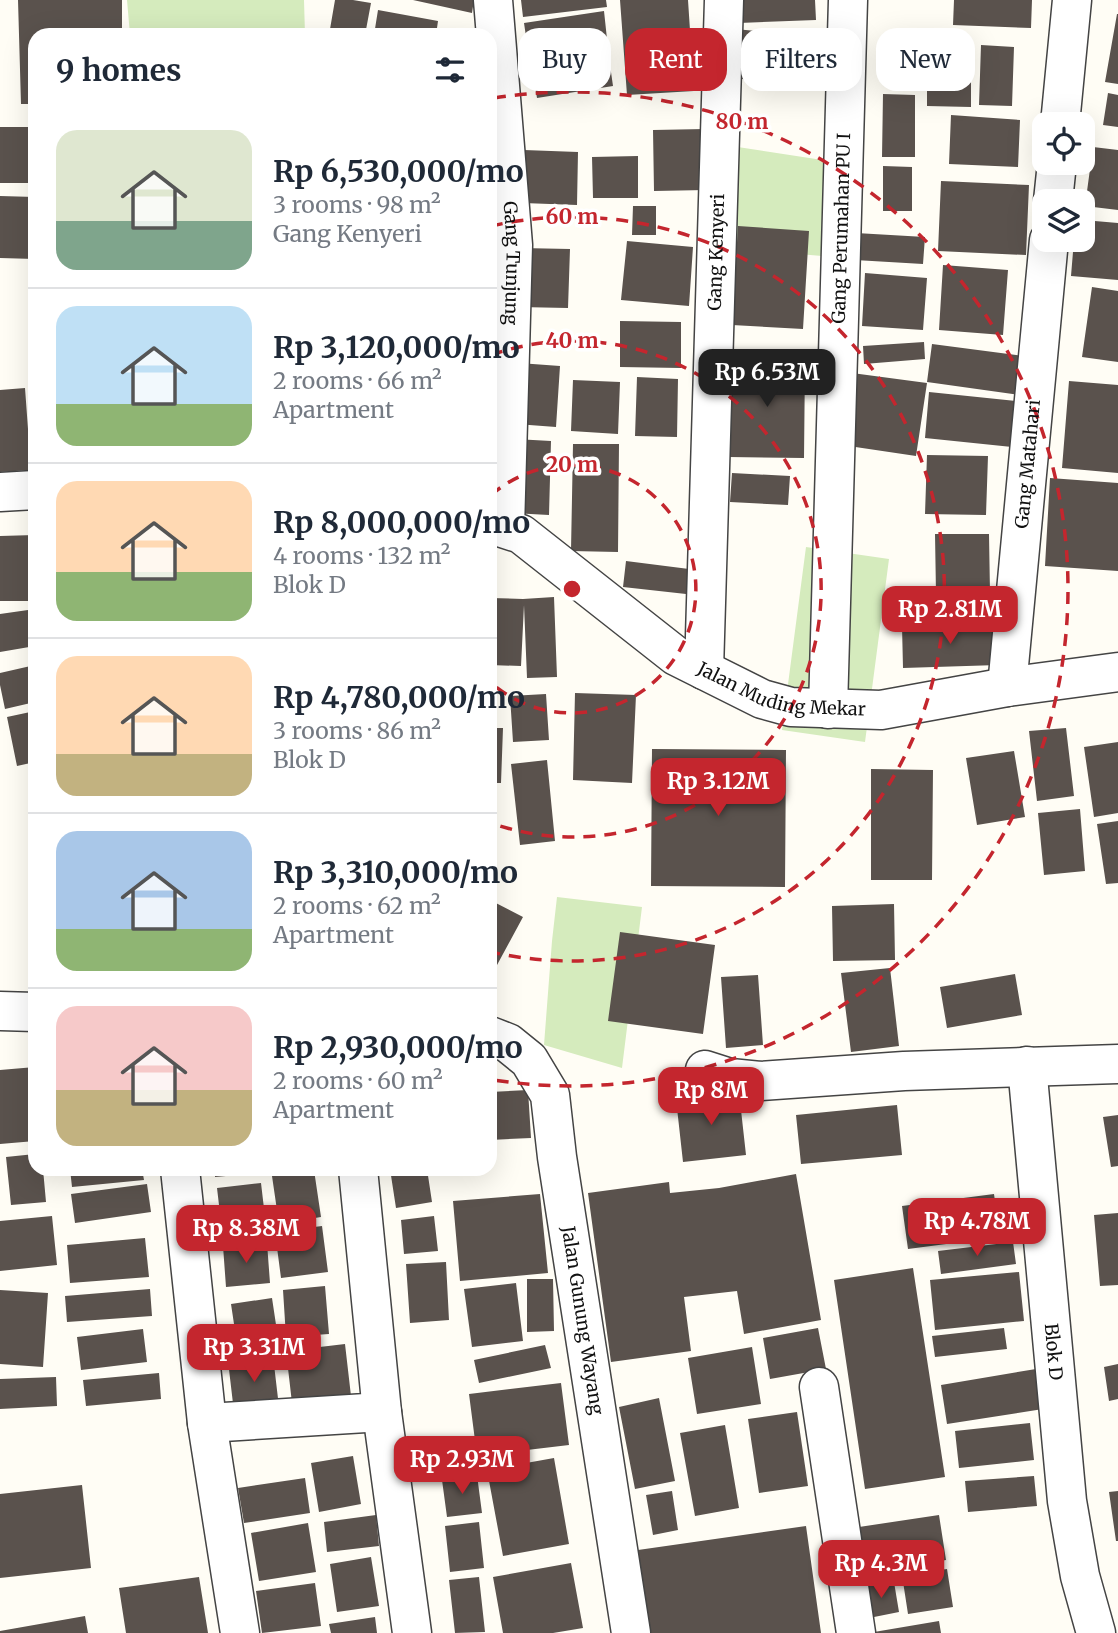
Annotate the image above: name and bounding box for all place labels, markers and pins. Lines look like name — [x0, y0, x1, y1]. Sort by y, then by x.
pin: Rp 6.53M — [695, 350, 839, 409]
centre of rings — [560, 577, 584, 601]
pin: Rp 2.81M — [878, 586, 1022, 646]
pin: Rp 3.12M — [646, 758, 790, 818]
pin: Rp 8M — [662, 1068, 760, 1127]
pin: Rp 4.78M — [905, 1198, 1049, 1258]
pin: Rp 8.38M — [174, 1206, 318, 1265]
pin: Rp 3.31M — [182, 1324, 326, 1384]
pin: Rp 2.93M — [390, 1436, 534, 1496]
pin: Rp 4.3M — [816, 1540, 946, 1600]

